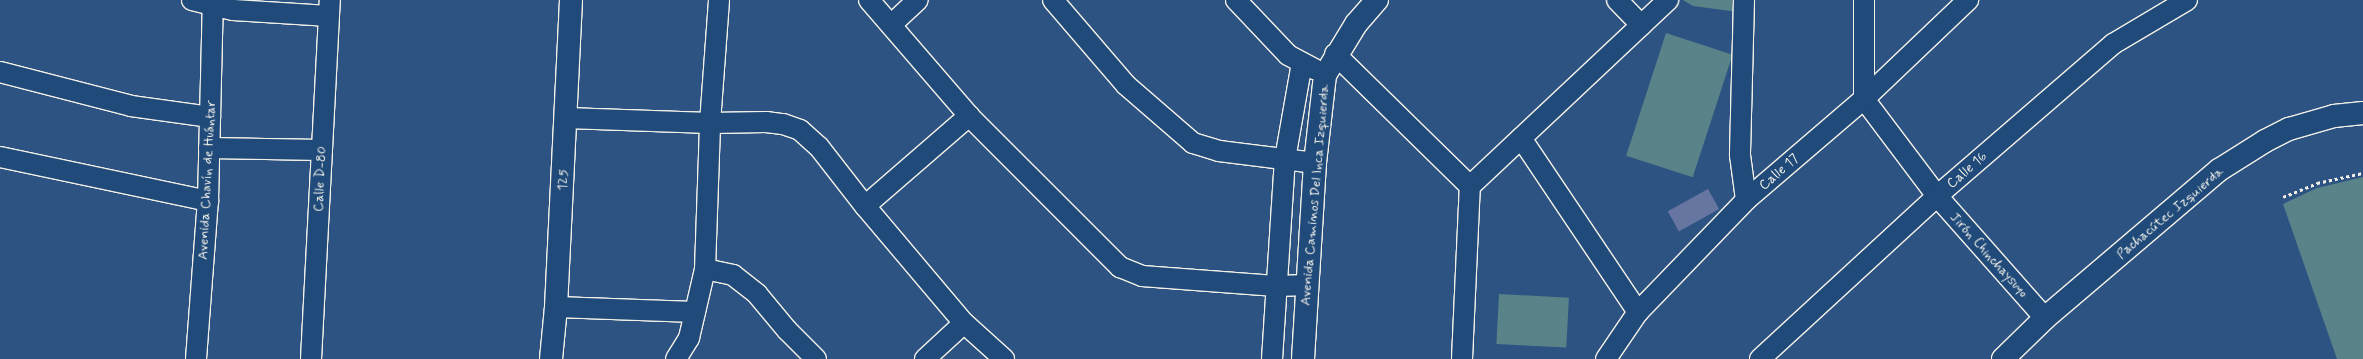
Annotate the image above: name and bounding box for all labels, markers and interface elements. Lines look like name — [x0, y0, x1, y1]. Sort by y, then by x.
street label: Avenida Caminos Del Inca Izquierda — [1297, 84, 1333, 306]
street label: Avenida Chavín de Huántar — [194, 99, 220, 261]
street label: Calle D-80 — [310, 146, 330, 212]
street label: Calle 16 — [1943, 148, 1991, 192]
street label: Calle 17 — [1756, 150, 1802, 194]
street label: Pachacútec Izquierda — [2115, 165, 2225, 261]
street label: 125 — [554, 169, 572, 191]
street label: Jirón Chinchaysuyo — [1944, 207, 2034, 303]

